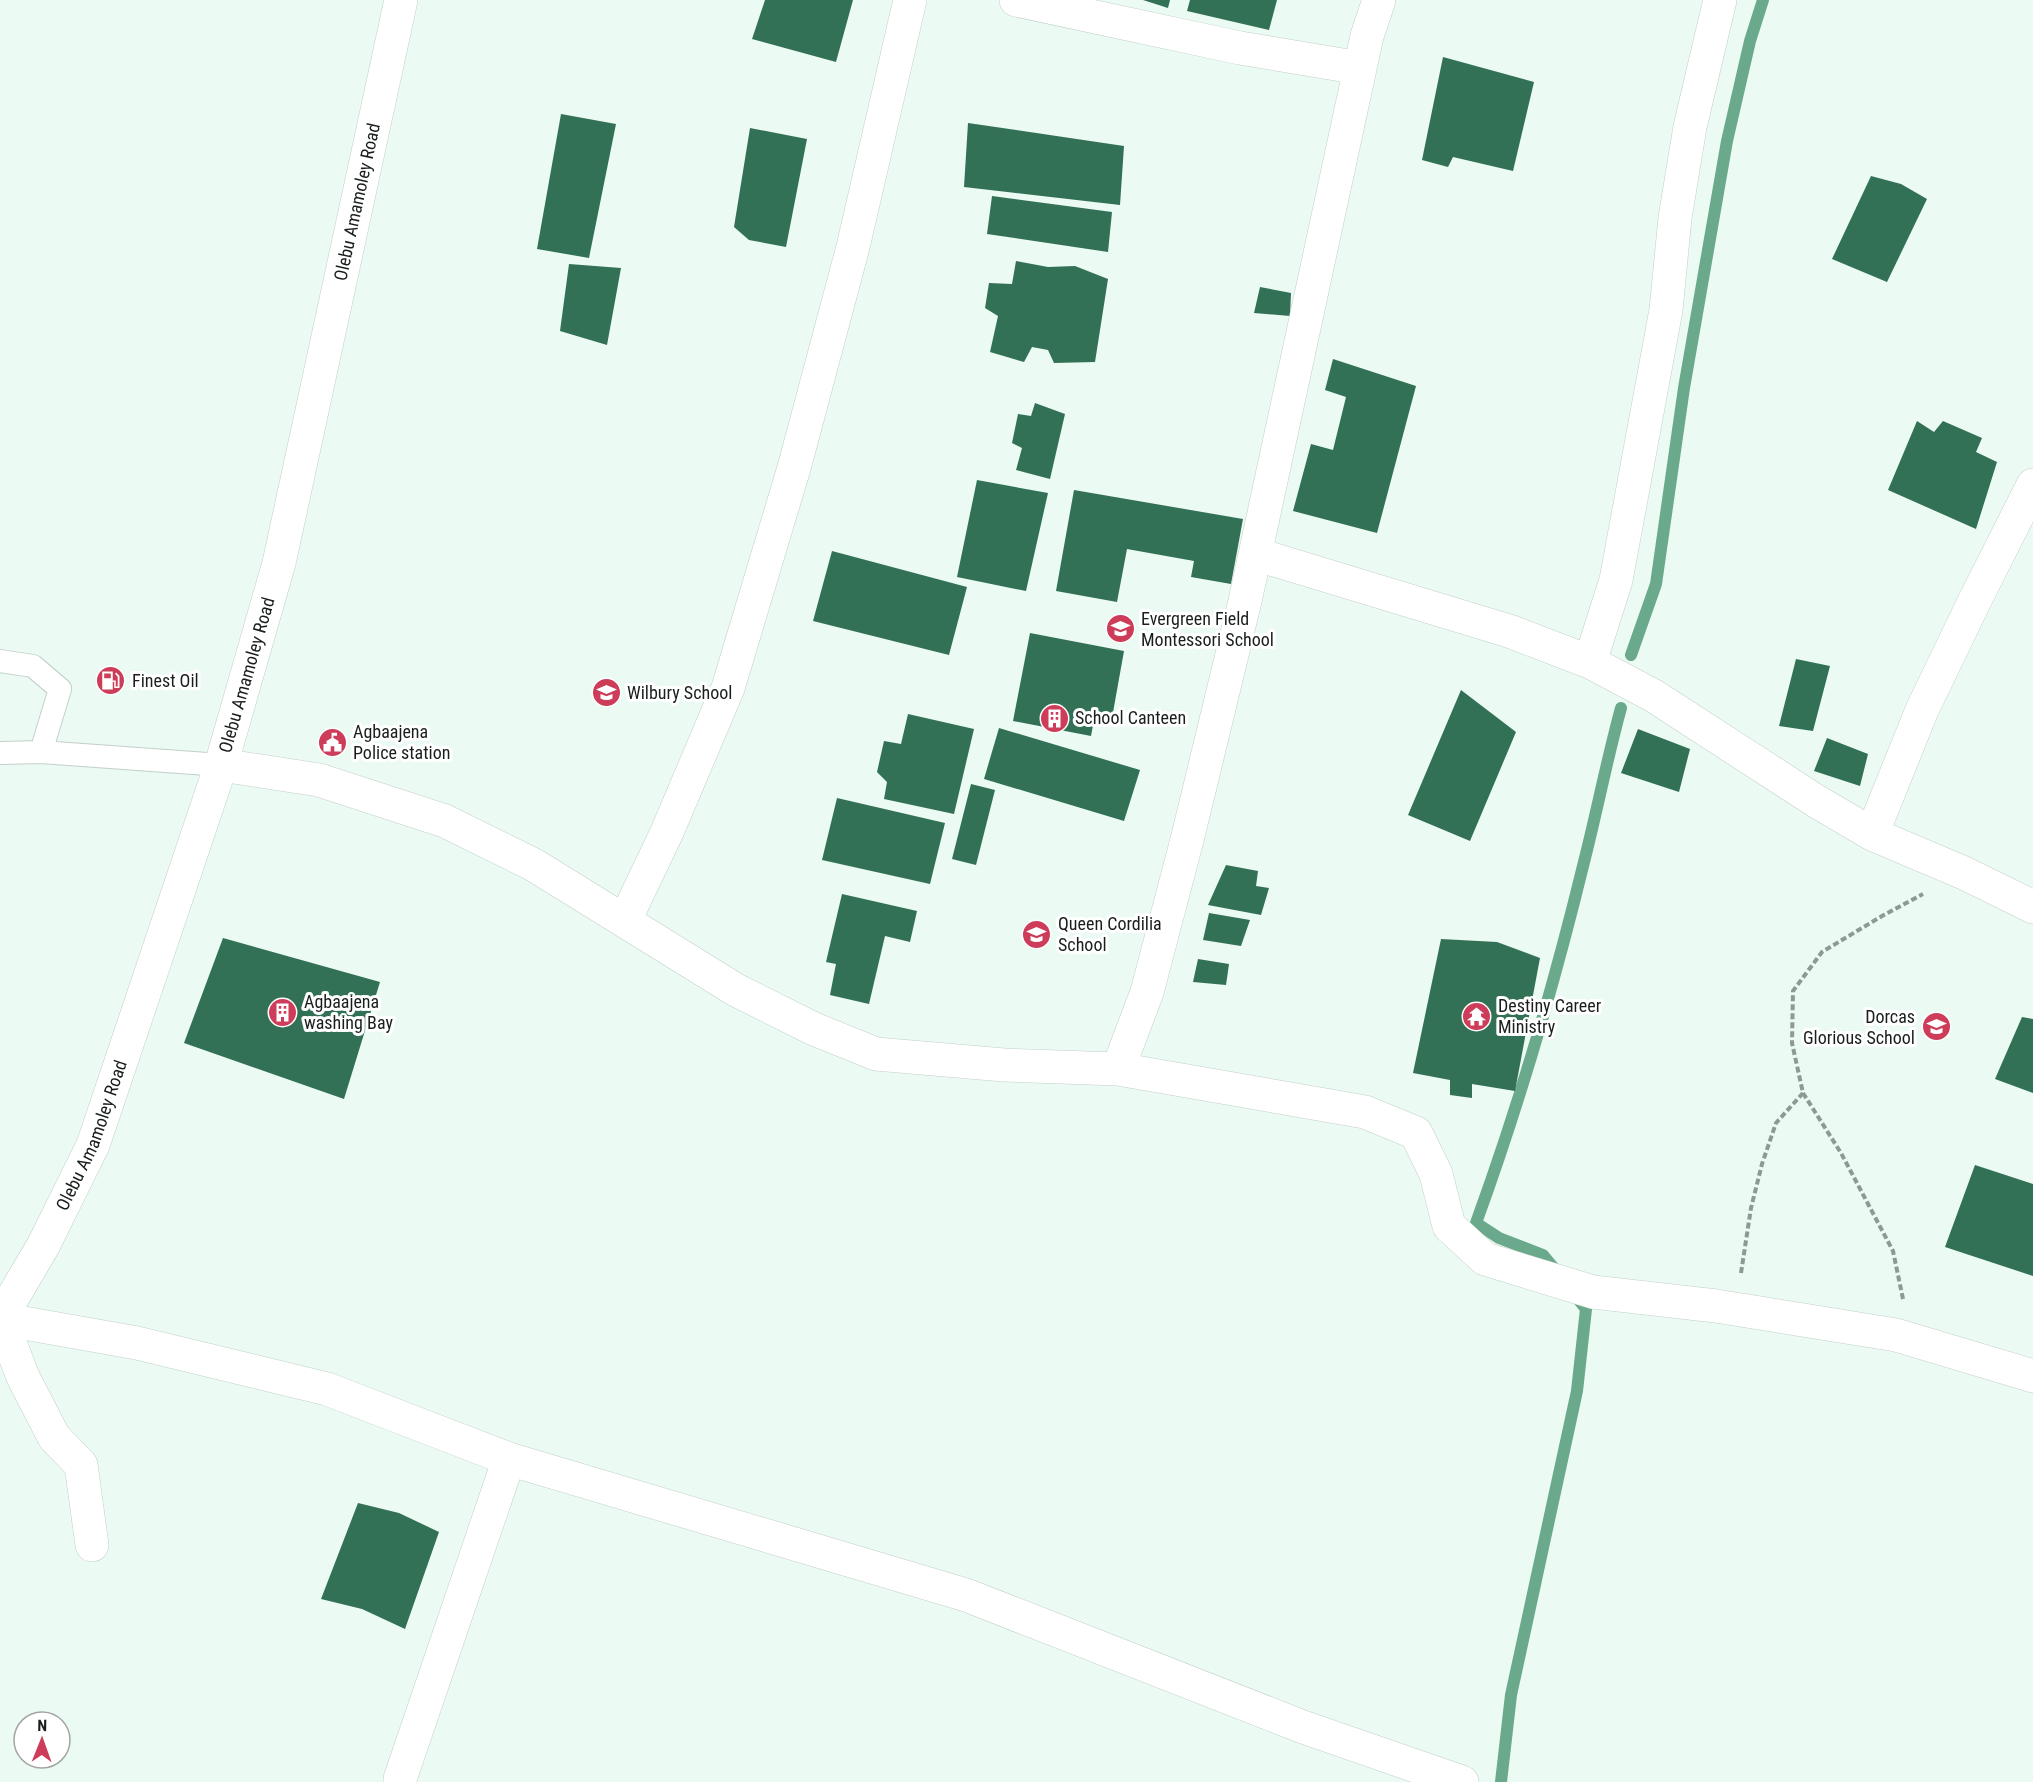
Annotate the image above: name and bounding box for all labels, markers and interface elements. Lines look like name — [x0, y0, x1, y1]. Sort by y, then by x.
street label: Olebu Amamoley Road — [329, 121, 384, 283]
street label: Olebu Amamoley Road — [214, 595, 279, 755]
place label: Evergreen Field Montessori School — [1141, 608, 1274, 650]
school or university icon: Evergreen Field Montessori School — [1104, 613, 1136, 645]
fuel station icon: Finest Oil — [95, 665, 127, 697]
place label: Finest Oil — [132, 670, 199, 691]
school or university icon: Wilbury School — [590, 677, 622, 709]
place label: Wilbury School — [627, 682, 732, 703]
building icon: School Canteen — [1038, 702, 1070, 734]
place label: School Canteen — [1075, 707, 1186, 728]
place label: Agbaajena Police station — [353, 721, 450, 763]
public building icon: Agbaajena Police station — [316, 726, 348, 758]
place label: Queen Cordilia School — [1058, 913, 1162, 955]
school or university icon: Queen Cordilia School — [1021, 918, 1053, 950]
place label: Agbaajena washing Bay — [304, 991, 393, 1033]
place label: Destiny Career Ministry — [1498, 995, 1602, 1037]
building icon: Agbaajena washing Bay — [267, 996, 299, 1028]
temple icon: Destiny Career Ministry — [1461, 1000, 1493, 1032]
place label: Dorcas Glorious School — [1803, 1006, 1915, 1048]
school or university icon: Dorcas Glorious School — [1920, 1011, 1952, 1043]
street label: Olebu Amamoley Road — [51, 1057, 131, 1214]
north arrow — [12, 1710, 72, 1770]
text: N — [37, 1716, 47, 1735]

